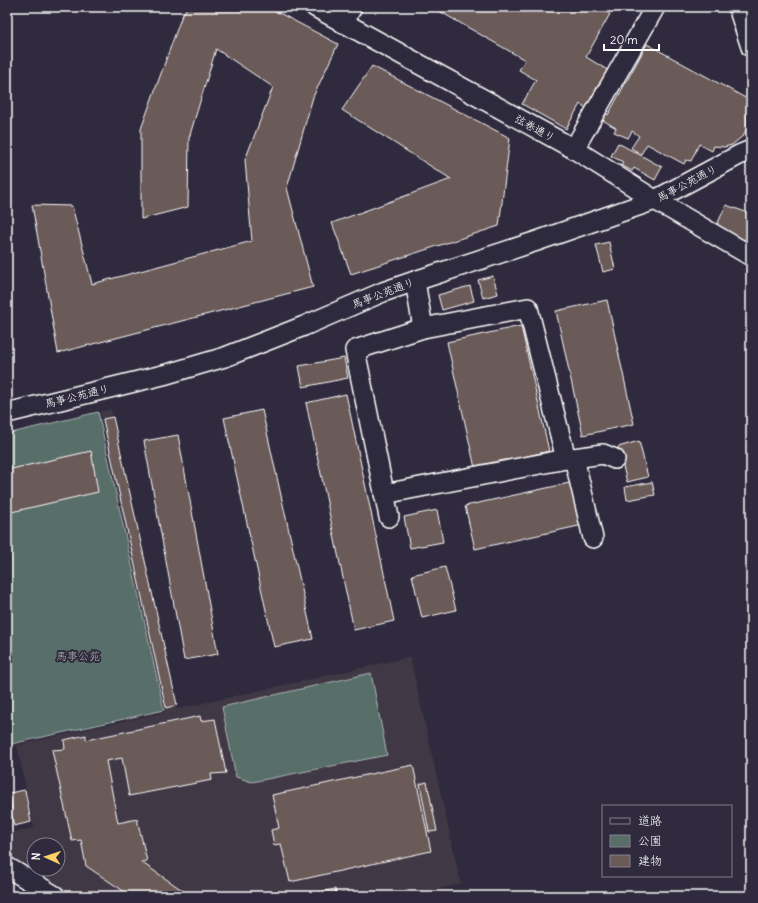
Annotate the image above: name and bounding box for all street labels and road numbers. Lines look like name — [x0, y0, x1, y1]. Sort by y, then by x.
street label: 弦巻通り — [512, 111, 558, 145]
street label: 馬事公苑通り — [655, 161, 719, 205]
street label: 馬事公苑通り — [350, 275, 416, 311]
street label: 馬事公苑通り — [43, 381, 111, 411]

